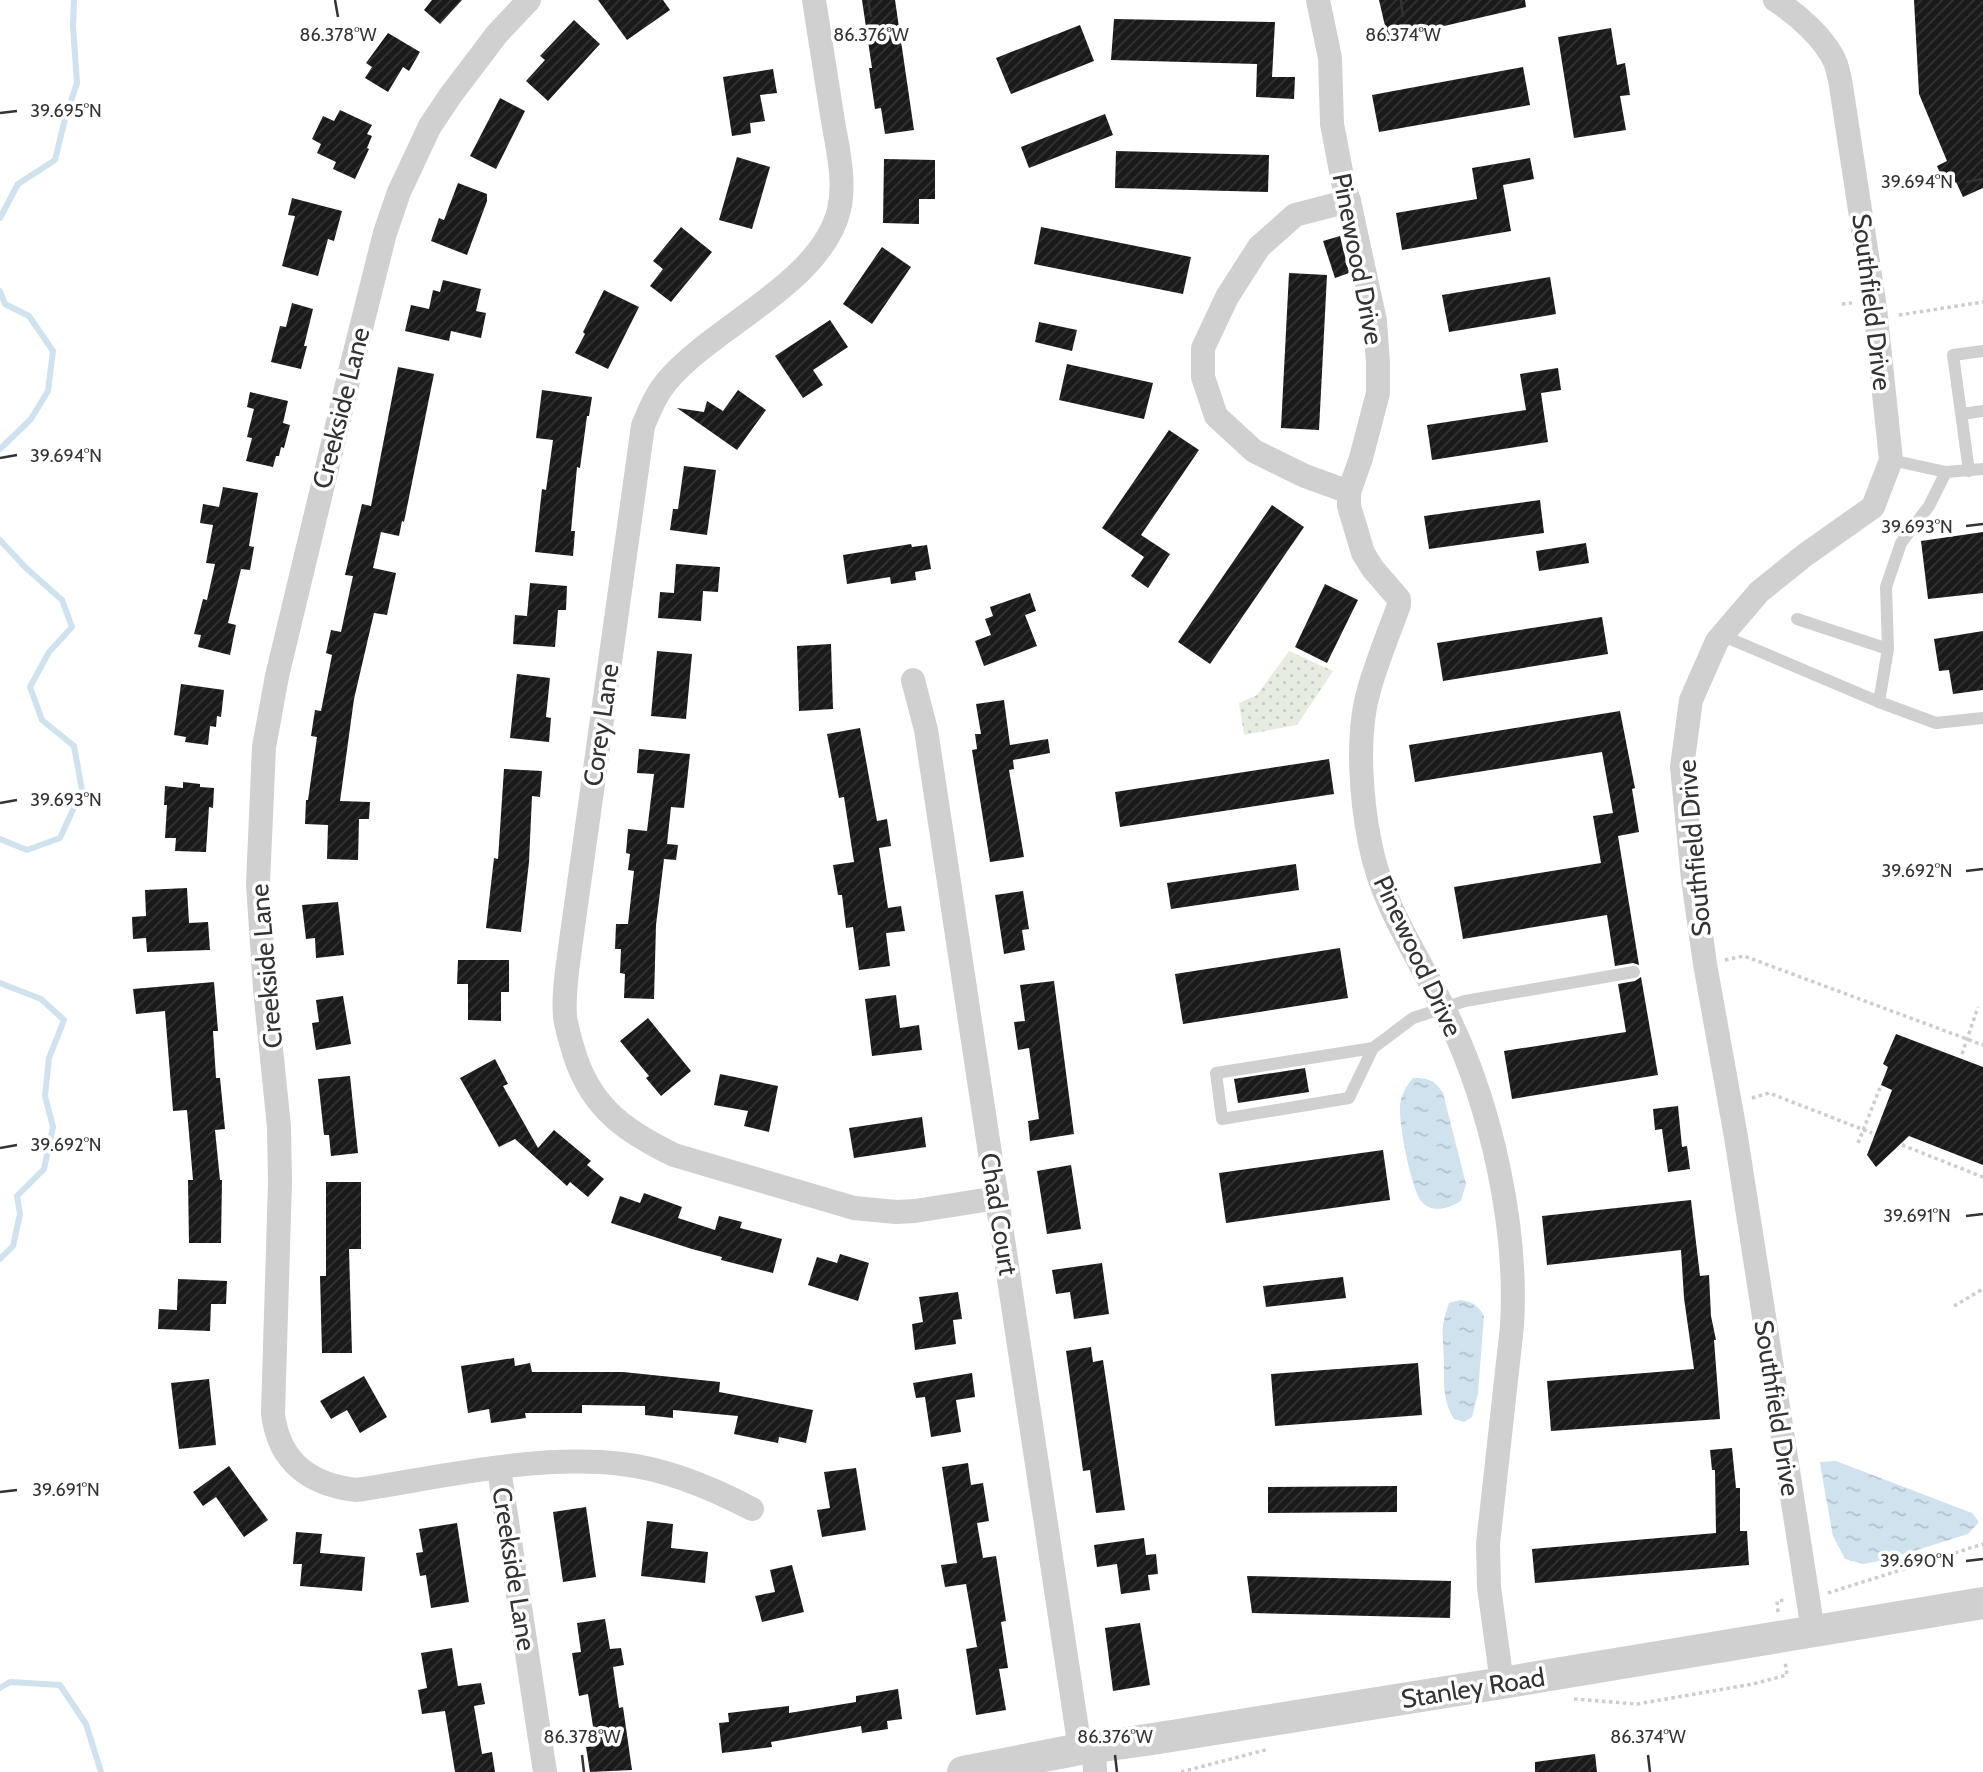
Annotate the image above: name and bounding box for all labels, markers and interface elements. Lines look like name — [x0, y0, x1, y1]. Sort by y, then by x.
text: 86.378°W — [300, 24, 376, 46]
text: 86.376°W — [833, 24, 909, 46]
text: 86.374°W — [1365, 24, 1441, 46]
text: 39.695°N — [30, 100, 102, 122]
street label: Pinewood Drive — [1326, 171, 1390, 347]
text: 39.694°N — [1881, 171, 1953, 193]
street label: Southfield Drive — [1845, 212, 1899, 392]
street label: Creekside Lane — [305, 324, 377, 492]
text: 39.694°N — [30, 445, 102, 467]
text: 39.693°N — [1881, 516, 1953, 538]
street label: Corey Lane — [577, 662, 625, 788]
street label: Southfield Drive — [1670, 758, 1718, 938]
text: 39.693°N — [30, 789, 102, 811]
text: 39.692°N — [1881, 860, 1953, 882]
street label: Pinewood Drive — [1367, 870, 1469, 1042]
street label: Creekside Lane — [243, 882, 289, 1050]
text: 39.692°N — [30, 1134, 102, 1156]
street label: Chad Court — [974, 1151, 1024, 1278]
text: 39.691°N — [1883, 1205, 1951, 1227]
street label: Southfield Drive — [1747, 1318, 1807, 1498]
text: 39.691°N — [32, 1479, 100, 1501]
street label: Creekside Lane — [485, 1485, 543, 1653]
text: 39.690°N — [1880, 1550, 1954, 1572]
street label: Stanley Road — [1399, 1661, 1547, 1715]
text: 86.378°W — [544, 1726, 620, 1748]
text: 86.376°W — [1077, 1726, 1153, 1748]
text: 86.374°W — [1610, 1726, 1686, 1748]

